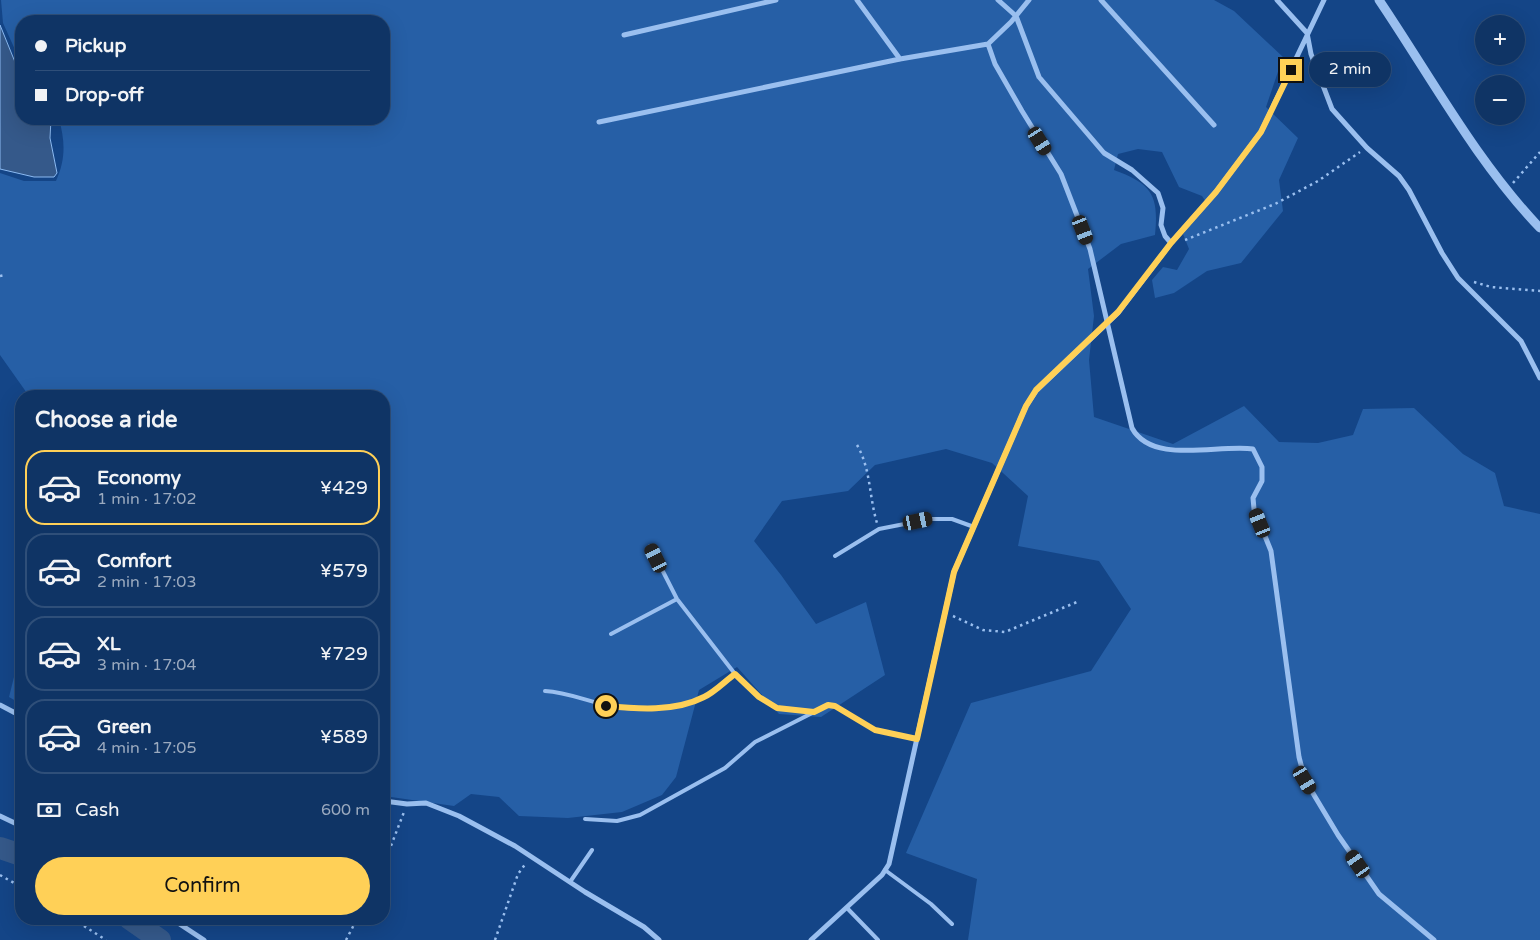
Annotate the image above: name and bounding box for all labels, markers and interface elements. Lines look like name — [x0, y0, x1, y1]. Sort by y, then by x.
map controls — [1475, 15, 1525, 125]
button: + — [1475, 15, 1525, 65]
text: Pickup — [65, 35, 126, 57]
callout: 2 min — [1308, 52, 1391, 88]
route end — [1280, 59, 1302, 81]
text: 2 min — [1329, 59, 1371, 79]
button: − — [1475, 75, 1525, 125]
text: Drop-off — [65, 84, 144, 106]
car — [1025, 124, 1054, 158]
car — [1070, 213, 1095, 247]
text: Choose a ride — [35, 407, 178, 433]
icon: car — [37, 465, 82, 510]
text: Economy — [97, 467, 181, 489]
text: ¥429 — [320, 477, 368, 499]
text: 1 min · 17:02 — [97, 489, 196, 509]
car — [1247, 506, 1272, 540]
car — [901, 511, 934, 531]
car — [642, 541, 669, 575]
icon: car — [37, 548, 82, 593]
text: Comfort — [97, 550, 171, 572]
text: ¥579 — [320, 560, 368, 582]
text: 2 min · 17:03 — [97, 572, 196, 592]
icon: car — [37, 631, 82, 676]
text: XL — [97, 633, 121, 655]
text: ¥729 — [320, 643, 368, 665]
text: 3 min · 17:04 — [97, 655, 196, 675]
route start — [595, 695, 617, 717]
icon: car — [37, 714, 82, 759]
text: Green — [97, 716, 151, 738]
text: ¥589 — [320, 726, 368, 748]
text: 4 min · 17:05 — [97, 738, 196, 758]
car — [1290, 763, 1319, 797]
icon: cash — [35, 796, 63, 824]
text: Cash — [75, 799, 120, 821]
text: 600 m — [321, 800, 370, 820]
car — [1343, 847, 1372, 881]
button: Confirm — [35, 857, 370, 915]

